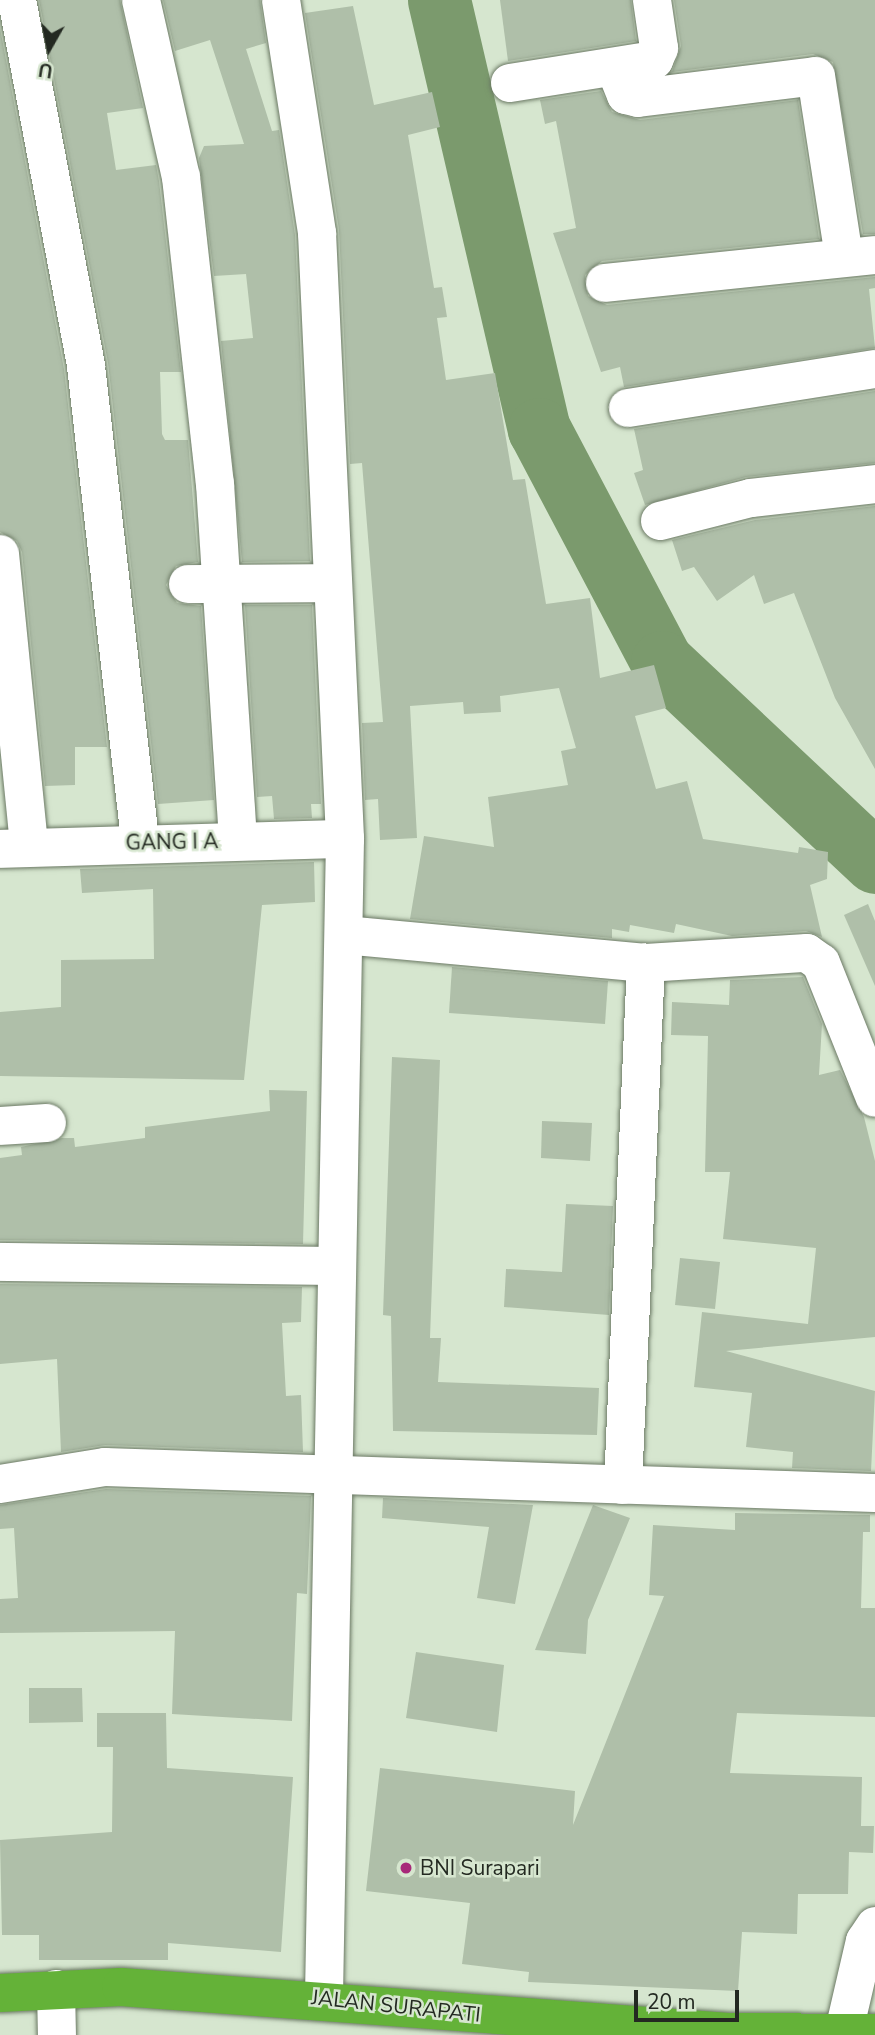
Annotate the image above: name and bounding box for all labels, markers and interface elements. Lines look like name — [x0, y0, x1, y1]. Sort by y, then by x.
north arrow — [14, 14, 84, 84]
text: U — [37, 56, 55, 84]
street label: GANG I A — [125, 829, 219, 855]
place label: BNI Surapari — [420, 1855, 540, 1881]
marker: BNI Surapari — [398, 1860, 414, 1876]
scale bar — [637, 1976, 742, 2020]
street label: JALAN SURAPATI — [310, 1985, 482, 2027]
text: 20 m — [647, 1988, 696, 2016]

